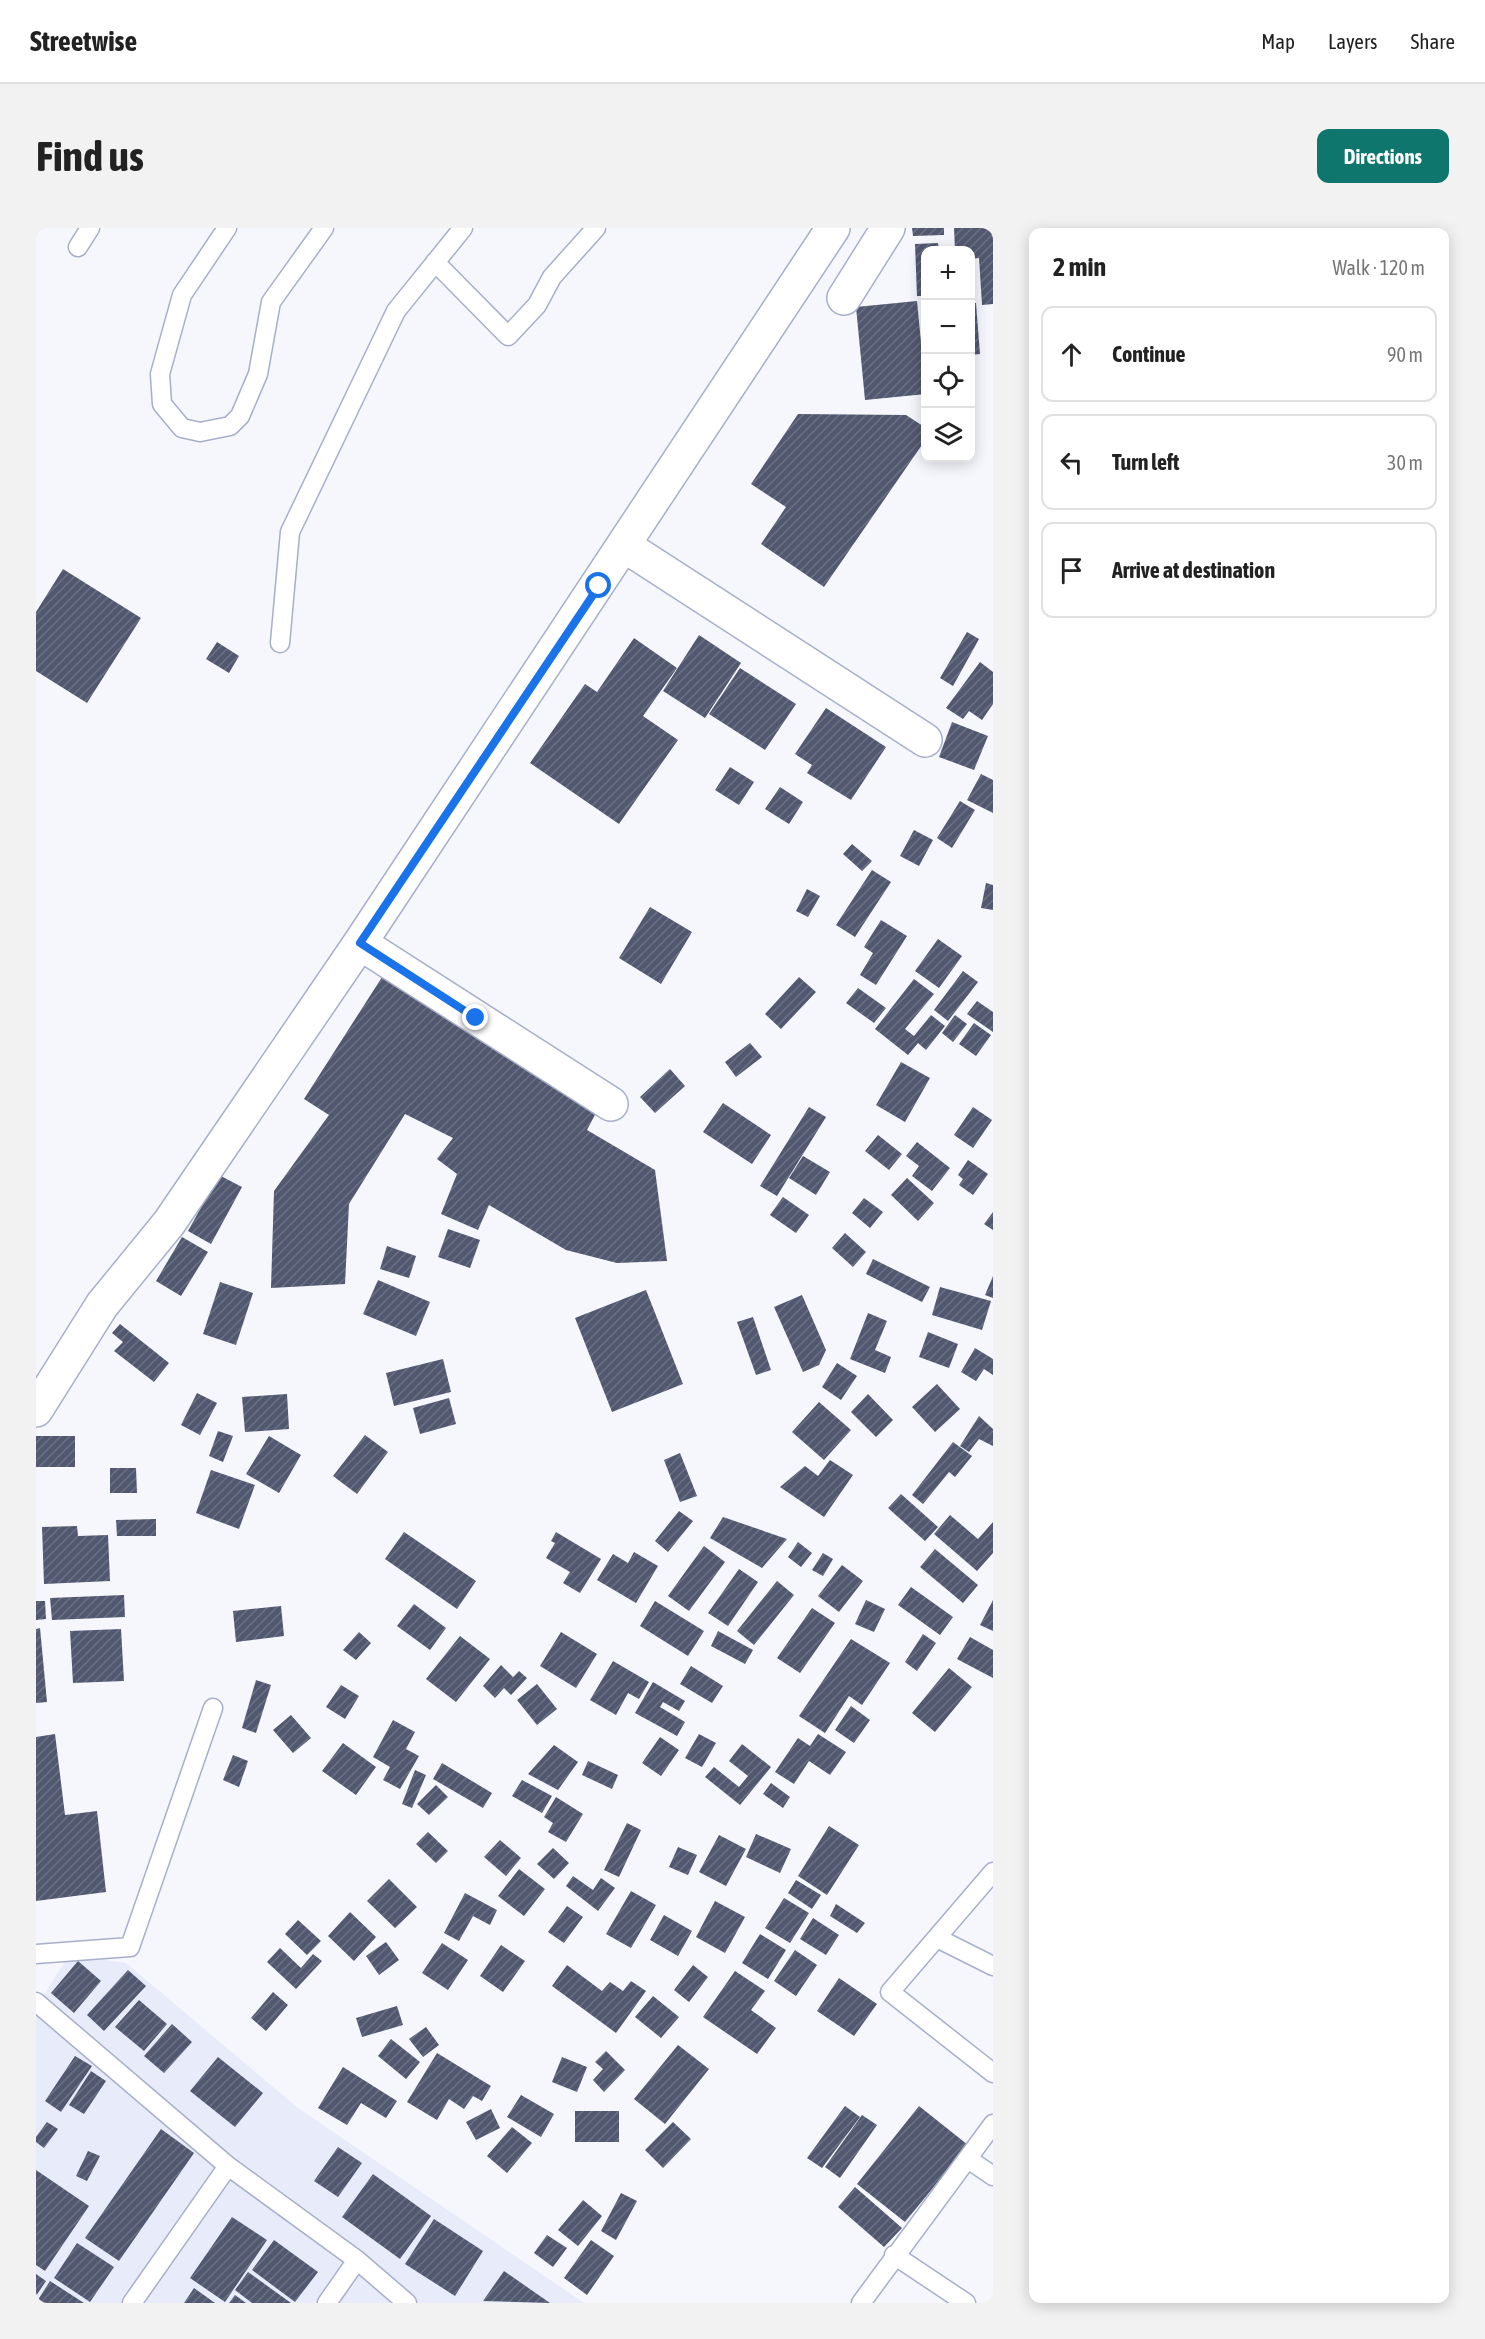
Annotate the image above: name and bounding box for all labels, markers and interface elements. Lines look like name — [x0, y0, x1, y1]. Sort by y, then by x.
text: Streetwise — [30, 25, 137, 57]
text: Map — [1261, 29, 1295, 53]
text: Layers — [1328, 29, 1378, 53]
text: Share — [1411, 29, 1455, 53]
button: Directions — [1317, 129, 1449, 183]
text: Find us — [36, 132, 144, 180]
map controls — [921, 246, 975, 462]
button: + — [921, 246, 975, 300]
text: 2 min — [1053, 252, 1106, 282]
text: Walk · 120 m — [1333, 256, 1425, 279]
button: − — [921, 300, 975, 354]
icon: ahead — [1055, 338, 1088, 371]
text: Continue — [1112, 341, 1186, 367]
text: 90 m — [1387, 343, 1423, 366]
button: locate — [921, 354, 975, 408]
button: layers — [921, 408, 975, 462]
icon: left — [1055, 446, 1088, 479]
text: Turn left — [1112, 449, 1179, 475]
text: 30 m — [1387, 451, 1423, 474]
icon: arrive — [1055, 554, 1088, 587]
text: Arrive at destination — [1112, 557, 1275, 583]
route start — [585, 572, 611, 598]
route end — [462, 1004, 488, 1030]

